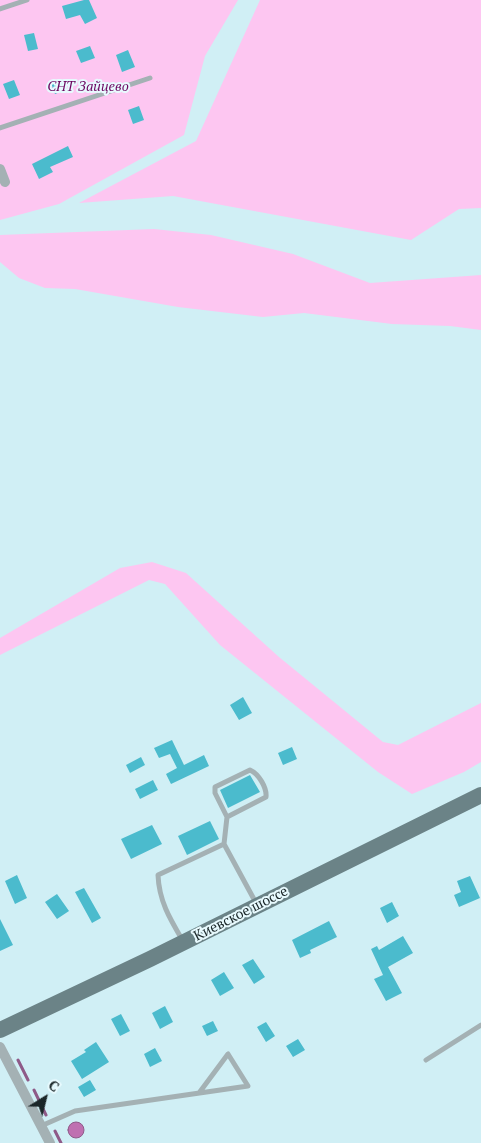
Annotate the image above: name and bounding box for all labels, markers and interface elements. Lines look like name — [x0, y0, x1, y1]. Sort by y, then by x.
park label: СНТ Зайцево — [47, 79, 129, 95]
street label: Киевское шоссе — [191, 883, 291, 945]
north arrow — [20, 1073, 70, 1123]
text: С — [45, 1075, 63, 1096]

